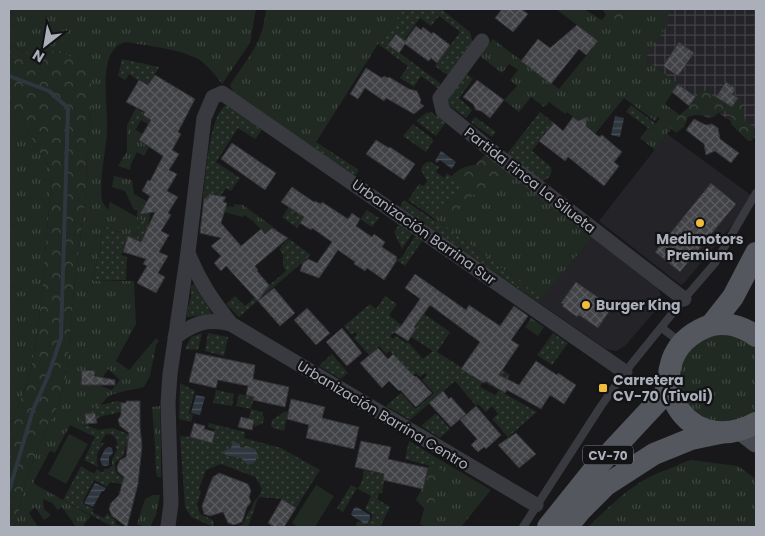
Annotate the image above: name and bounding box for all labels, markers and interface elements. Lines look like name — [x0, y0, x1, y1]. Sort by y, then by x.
north arrow — [20, 20, 70, 70]
text: N — [29, 45, 48, 67]
street label: Partida Finca La Silueta — [460, 122, 600, 238]
street label: Urbanización Barrina Sur — [348, 174, 500, 290]
marker: Medimotors Premium — [694, 217, 706, 229]
place label: Medimotors Premium — [656, 229, 744, 265]
place label: Burger King — [596, 295, 681, 315]
marker: Burger King — [580, 299, 592, 311]
street label: Urbanización Barrina Centro — [293, 356, 473, 474]
place label: Carretera CV-70 (Tivoli) — [613, 370, 713, 406]
marker: Carretera CV-70 (Tivoli) — [597, 382, 609, 394]
road number: CV-70 — [583, 446, 633, 464]

